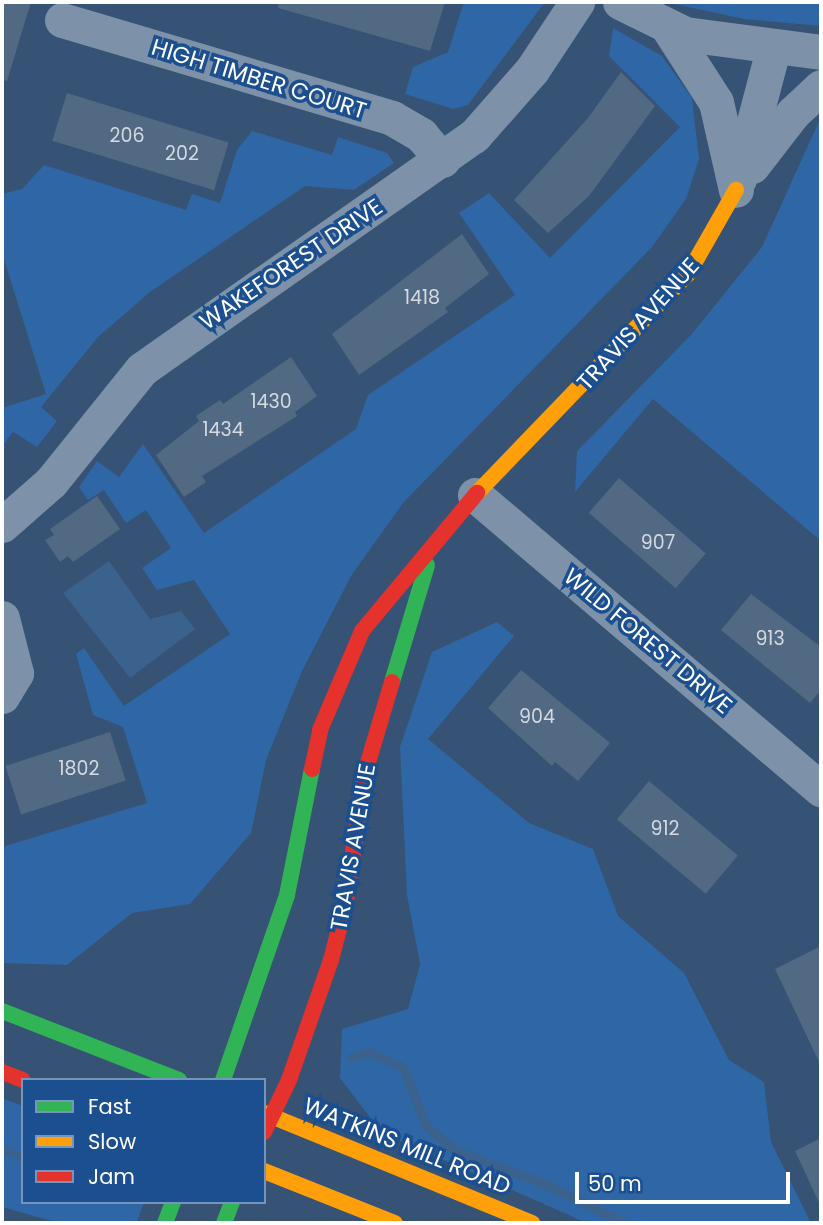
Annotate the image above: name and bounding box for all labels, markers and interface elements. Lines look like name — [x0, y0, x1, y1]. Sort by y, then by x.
street label: HIGH TIMBER COURT — [148, 33, 370, 125]
house number: 206 — [110, 125, 144, 147]
house number: 202 — [165, 143, 199, 165]
street label: WAKEFOREST DRIVE — [194, 193, 388, 335]
street label: TRAVIS AVENUE — [571, 252, 705, 396]
house number: 1418 — [404, 287, 440, 309]
house number: 1430 — [250, 391, 292, 413]
house number: 1434 — [202, 419, 244, 441]
house number: 907 — [641, 532, 675, 554]
street label: WILD FOREST DRIVE — [558, 563, 738, 719]
house number: 913 — [755, 628, 785, 650]
house number: 904 — [519, 706, 555, 728]
house number: 1802 — [59, 758, 99, 780]
street label: TRAVIS AVENUE — [325, 761, 381, 933]
house number: 912 — [651, 818, 679, 840]
legend — [21, 1078, 266, 1204]
text: Fast — [88, 1092, 131, 1121]
street label: WATKINS MILL ROAD — [299, 1092, 515, 1200]
text: Slow — [88, 1127, 136, 1156]
scale bar — [578, 1158, 793, 1202]
text: Jam — [88, 1162, 135, 1191]
text: 50 m — [588, 1169, 642, 1198]

